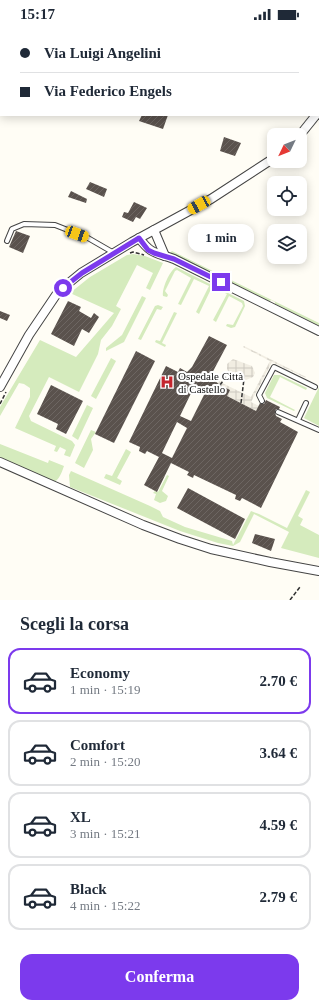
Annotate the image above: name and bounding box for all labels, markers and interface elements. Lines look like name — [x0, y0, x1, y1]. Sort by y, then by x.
text: 15:17 — [20, 6, 55, 22]
text: Via Luigi Angelini — [44, 45, 161, 61]
text: Via Federico Engels — [44, 83, 172, 99]
north arrow — [267, 128, 307, 168]
map controls — [267, 128, 307, 264]
button: locate — [267, 176, 307, 216]
car — [186, 194, 212, 216]
car — [64, 224, 90, 244]
callout: 1 min — [188, 224, 254, 252]
button: layers — [267, 224, 307, 264]
text: 1 min — [205, 230, 237, 245]
route end — [212, 273, 230, 291]
route start — [54, 279, 72, 297]
place label: Ospedale Città di Castello — [178, 370, 243, 395]
hospital icon: Ospedale Città di Castello — [159, 374, 175, 390]
text: Scegli la corsa — [20, 614, 129, 634]
icon: car — [22, 663, 58, 699]
text: Economy — [70, 665, 130, 681]
text: 2.70 € — [260, 673, 297, 689]
text: 1 min · 15:19 — [70, 682, 140, 697]
icon: car — [22, 735, 58, 771]
text: Comfort — [70, 737, 125, 753]
text: 3.64 € — [260, 745, 297, 761]
text: 2 min · 15:20 — [70, 754, 140, 769]
icon: car — [22, 807, 58, 843]
text: XL — [70, 809, 91, 825]
text: 4.59 € — [260, 817, 297, 833]
text: 3 min · 15:21 — [70, 826, 140, 841]
icon: car — [22, 879, 58, 915]
text: Black — [70, 881, 107, 897]
text: 2.79 € — [260, 889, 297, 905]
text: 4 min · 15:22 — [70, 898, 140, 913]
button: Conferma — [20, 954, 299, 1000]

